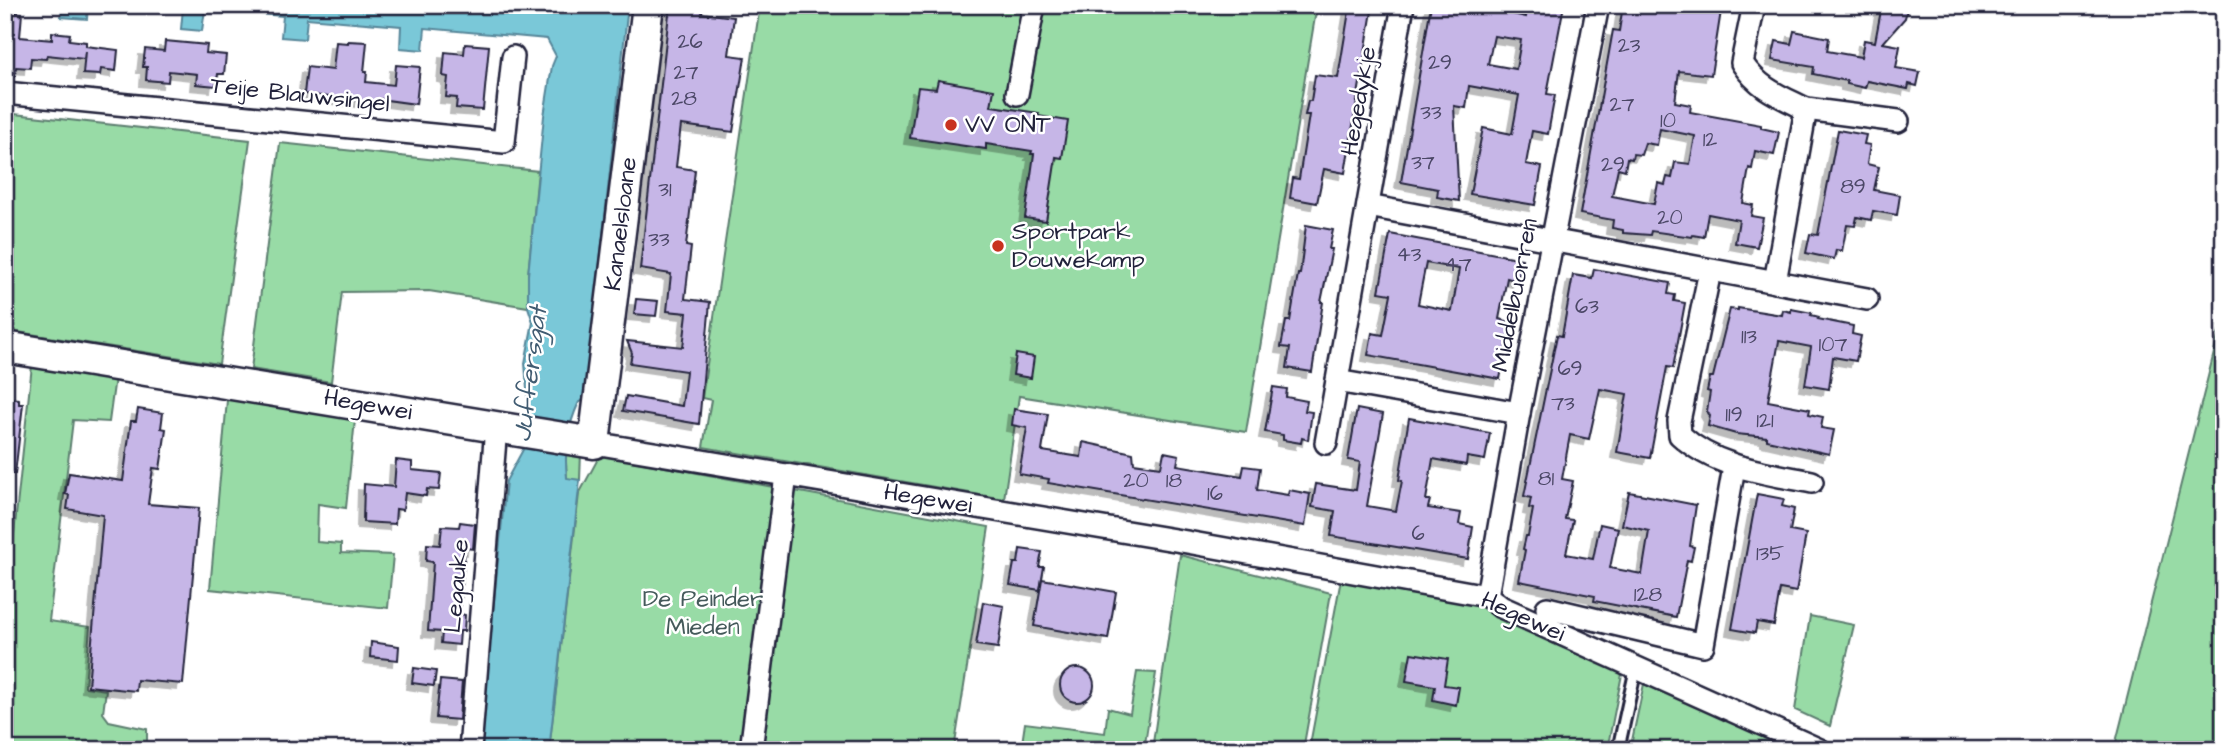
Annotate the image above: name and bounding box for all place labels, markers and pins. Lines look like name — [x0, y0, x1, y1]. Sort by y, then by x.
place label: VV ONT — [965, 108, 1051, 142]
marker: VV ONT — [943, 117, 959, 133]
place label: Sportpark Douwekamp — [1012, 215, 1145, 277]
marker: Sportpark Douwekamp — [990, 238, 1006, 254]

